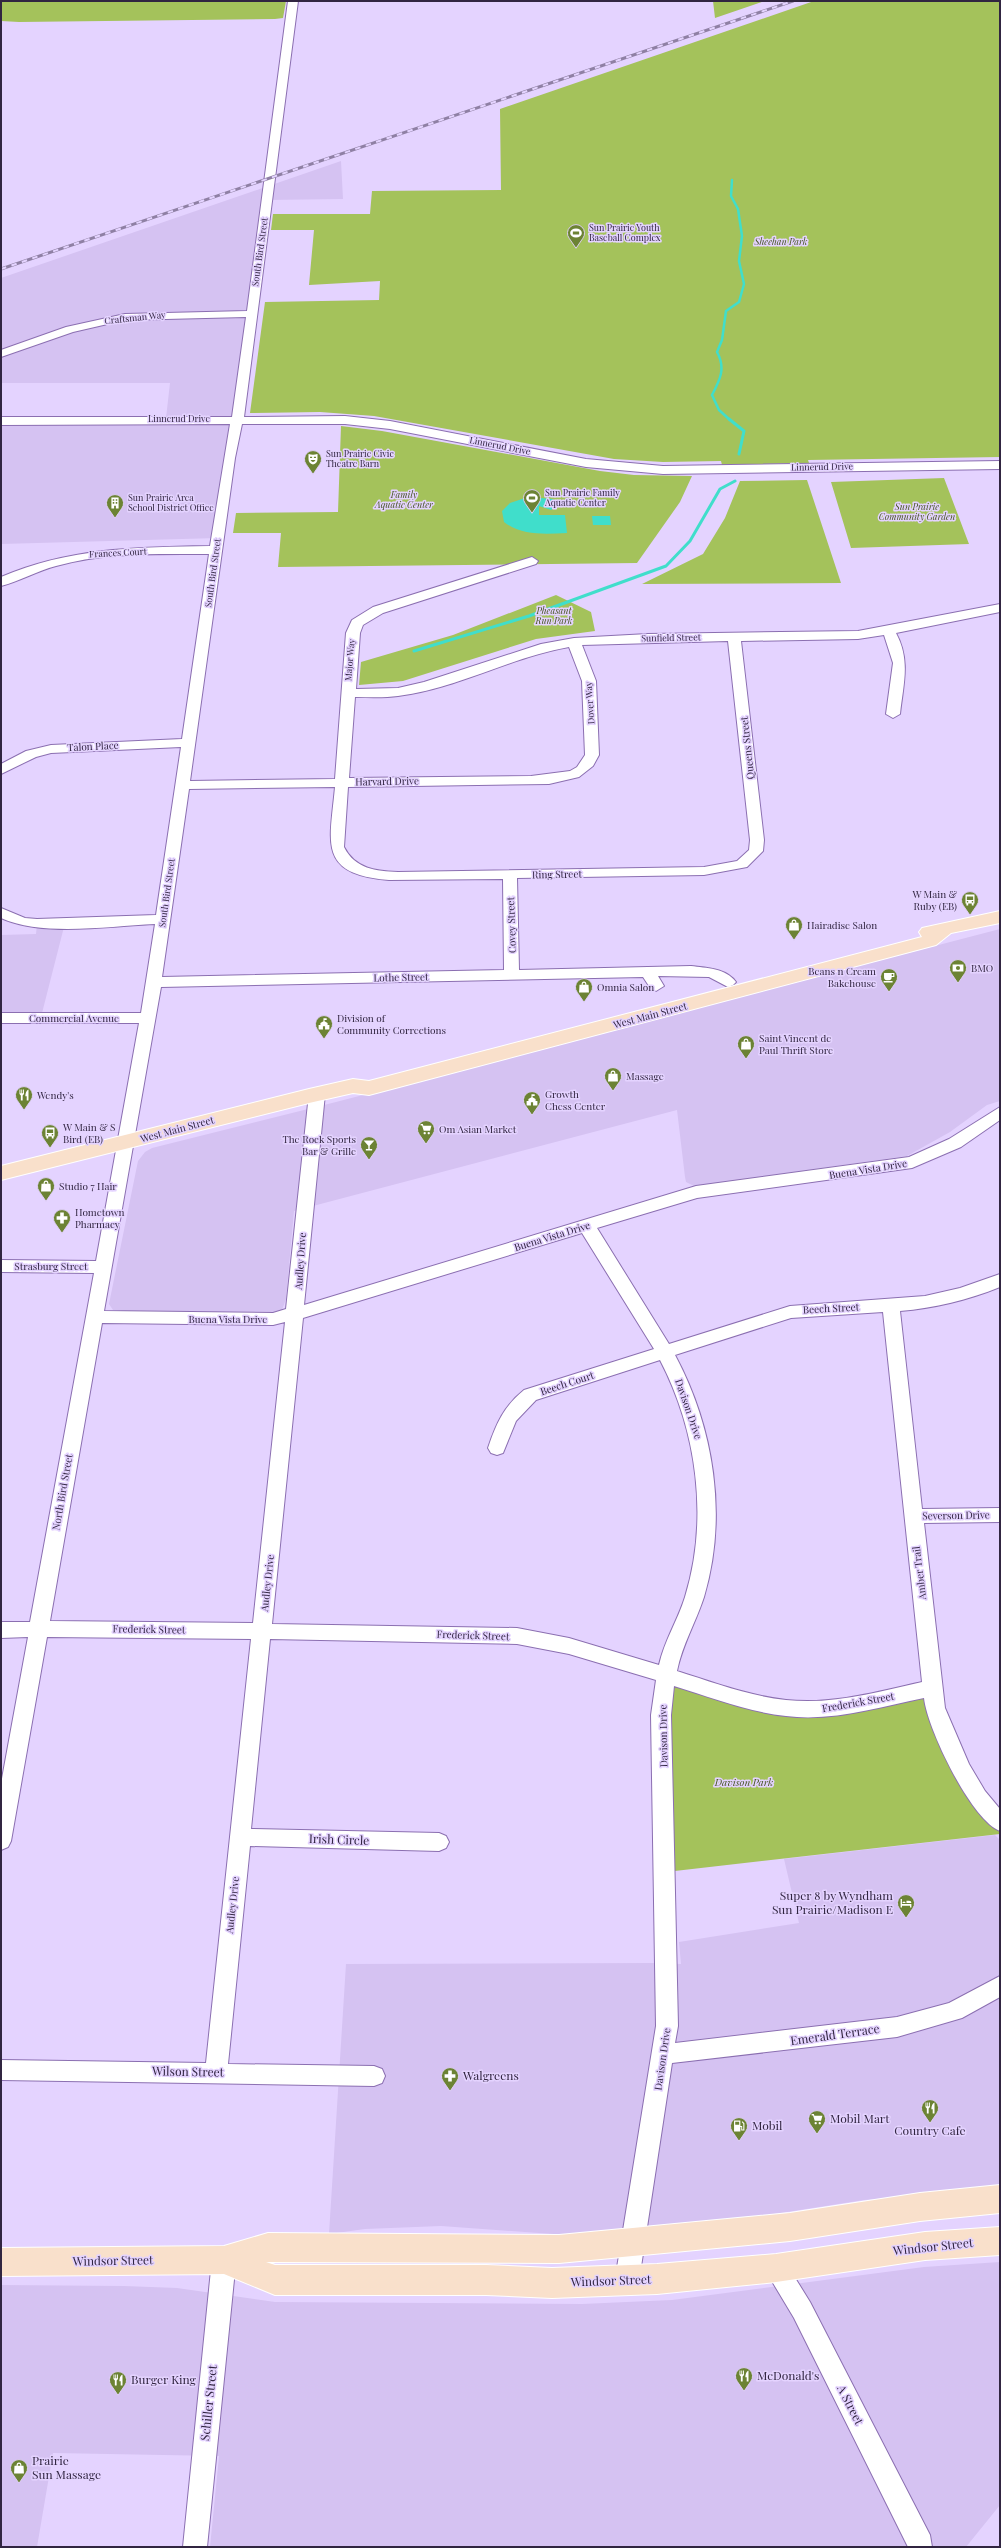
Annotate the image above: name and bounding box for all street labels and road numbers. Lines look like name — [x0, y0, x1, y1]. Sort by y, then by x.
street label: South Bird Street — [248, 216, 270, 287]
street label: Craftsman Way — [104, 308, 166, 326]
street label: Linnerud Drive — [148, 412, 210, 424]
street label: Linnerud Drive — [469, 433, 532, 457]
street label: Linnerud Drive — [791, 459, 854, 473]
street label: South Bird Street — [201, 537, 223, 608]
street label: Frances Court — [89, 544, 148, 560]
street label: Sunfield Street — [641, 630, 702, 644]
street label: Major Way — [341, 638, 357, 681]
street label: Dover Way — [581, 681, 596, 725]
street label: Queens Street — [737, 715, 757, 780]
street label: Talon Place — [67, 738, 119, 754]
street label: Harvard Drive — [355, 773, 419, 789]
street label: South Bird Street — [155, 857, 177, 928]
street label: Ring Street — [532, 867, 583, 881]
street label: Covey Street — [503, 896, 519, 953]
street label: Lothe Street — [373, 970, 429, 984]
street label: West Main Street — [611, 998, 689, 1032]
street label: Commercial Avenue — [29, 1011, 119, 1025]
street label: West Main Street — [138, 1112, 216, 1146]
street label: Buena Vista Drive — [828, 1156, 908, 1182]
street label: Buena Vista Drive — [512, 1218, 592, 1254]
street label: Audley Drive — [291, 1232, 309, 1291]
street label: Strasburg Street — [14, 1259, 88, 1273]
street label: Beech Street — [802, 1300, 860, 1316]
street label: Buena Vista Drive — [189, 1312, 267, 1326]
street label: Beech Court — [538, 1368, 596, 1398]
street label: Davison Drive — [672, 1377, 706, 1441]
street label: North Bird Street — [48, 1452, 76, 1531]
street label: Severson Drive — [922, 1507, 990, 1523]
street label: Amber Trail — [909, 1545, 929, 1602]
street label: Audley Drive — [257, 1554, 277, 1613]
street label: Frederick Street — [112, 1621, 186, 1637]
street label: Frederick Street — [436, 1627, 510, 1643]
street label: Frederick Street — [821, 1689, 896, 1715]
street label: Davison Drive — [655, 1704, 671, 1768]
street label: Irish Circle — [309, 1830, 370, 1848]
street label: Audley Drive — [222, 1876, 242, 1935]
street label: Emerald Terrace — [789, 2020, 880, 2048]
street label: Davison Drive — [651, 2027, 673, 2091]
street label: Wilson Street — [151, 2062, 225, 2080]
street label: Windsor Street — [891, 2234, 974, 2258]
street label: Windsor Street — [72, 2251, 154, 2269]
street label: Windsor Street — [569, 2271, 652, 2289]
street label: Schiller Street — [196, 2364, 220, 2442]
street label: A Street — [834, 2381, 868, 2428]

